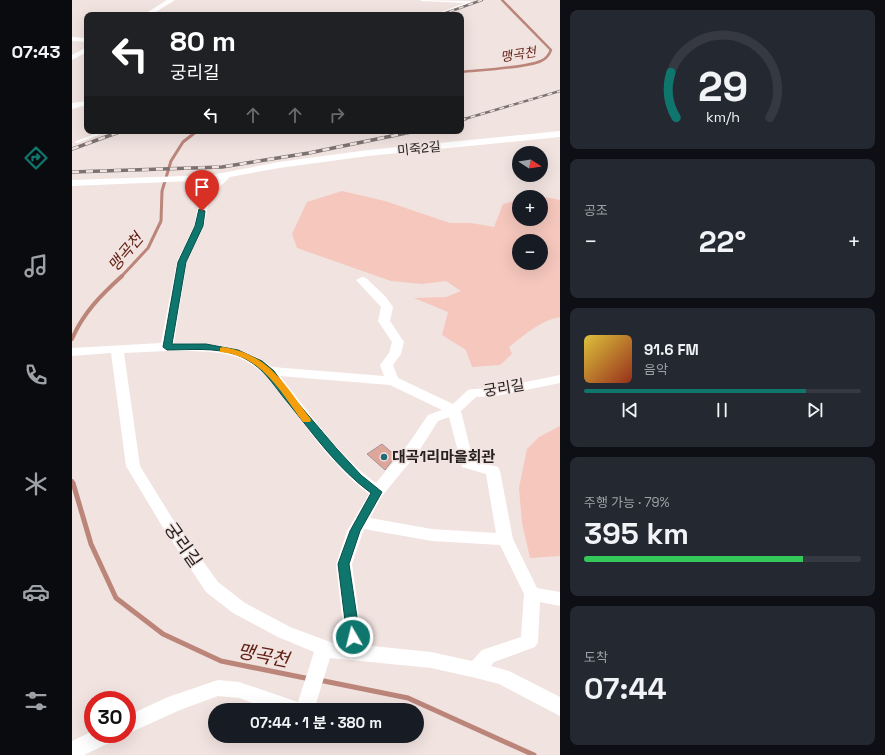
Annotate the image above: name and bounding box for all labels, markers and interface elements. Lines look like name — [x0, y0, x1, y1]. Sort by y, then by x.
text: 80 m — [170, 23, 236, 59]
icon: left — [104, 28, 156, 80]
text: 07:43 — [11, 40, 61, 63]
water label: 맹곡천 — [499, 43, 538, 66]
text: 29 — [697, 59, 748, 112]
text: 궁리길 — [170, 61, 220, 84]
icon: left — [200, 104, 222, 126]
icon: ahead — [242, 104, 264, 126]
icon: ahead — [284, 104, 306, 126]
icon: right — [326, 104, 348, 126]
text: km/h — [705, 107, 740, 125]
street label: 미죽2길 — [396, 138, 442, 159]
icon: directions — [22, 144, 50, 172]
north arrow — [512, 146, 548, 182]
map controls — [512, 146, 548, 270]
pin — [185, 170, 219, 211]
icon: arrive — [191, 176, 213, 198]
button: + — [512, 190, 548, 226]
text: 공조 — [584, 202, 608, 219]
text: 22° — [699, 222, 746, 261]
water label: 맹곡천 — [103, 227, 149, 276]
text: − — [584, 227, 598, 255]
text: + — [847, 227, 861, 255]
button: − — [512, 234, 548, 270]
icon: music — [22, 252, 50, 280]
text: 91.6 FM — [644, 340, 699, 359]
icon: phone — [22, 361, 50, 389]
text: 음악 — [644, 361, 668, 378]
street label: 궁리길 — [482, 375, 526, 400]
icon: previous — [619, 399, 641, 421]
icon: pause — [711, 399, 733, 421]
icon: next — [804, 399, 826, 421]
place label: 대곡1리마을회관 — [392, 447, 496, 466]
marker: 대곡1리마을회관 — [379, 452, 389, 462]
icon: climate — [22, 470, 50, 498]
text: 주행 가능 · 79% — [584, 494, 670, 511]
text: 395 km — [584, 514, 689, 553]
street label: 궁리길 — [160, 518, 207, 572]
icon: car — [22, 578, 50, 606]
position arrow — [332, 616, 374, 658]
water label: 맹곡천 — [235, 638, 293, 673]
text: 도착 — [584, 649, 608, 666]
text: 07:44 — [584, 669, 667, 708]
icon: filters — [22, 687, 50, 715]
speed limit sign: 30 — [84, 691, 136, 743]
text: 07:44 · 1 분 · 380 m — [250, 713, 382, 732]

